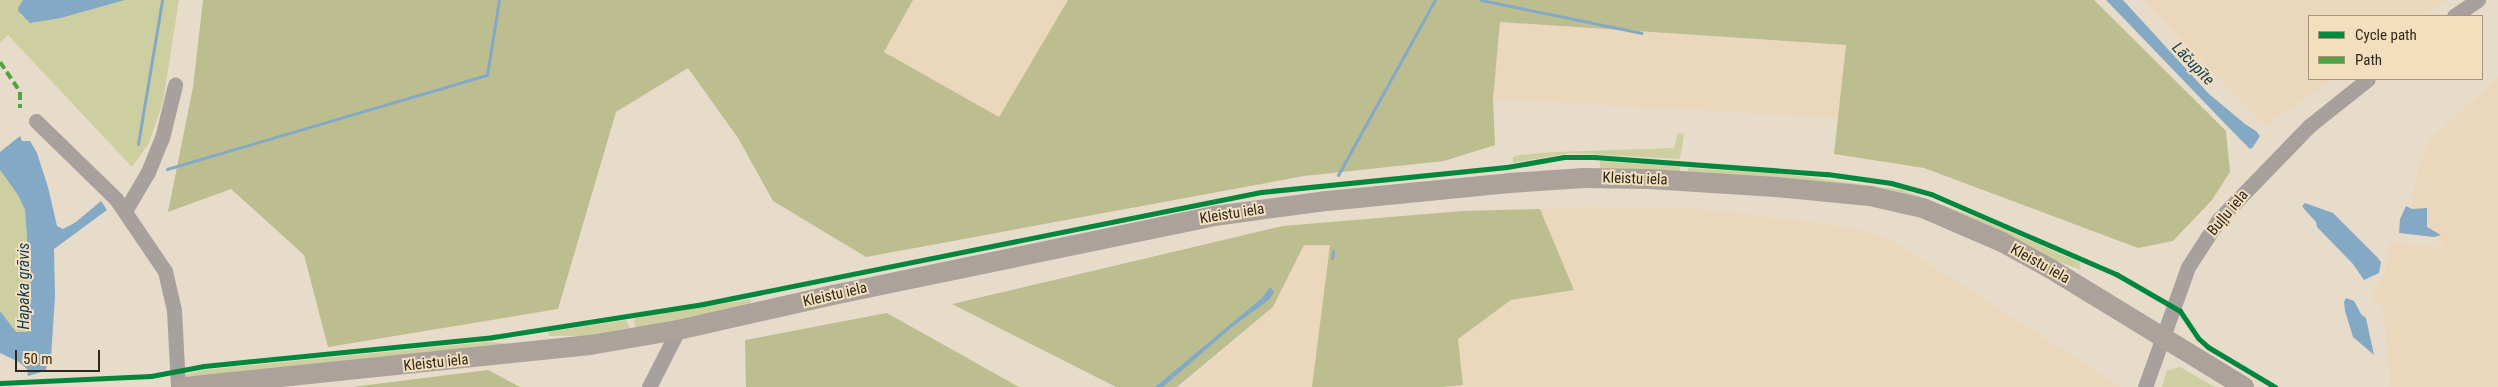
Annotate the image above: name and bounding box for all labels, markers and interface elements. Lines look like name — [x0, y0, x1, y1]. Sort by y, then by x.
legend — [2308, 15, 2483, 80]
text: Cycle path — [2355, 26, 2417, 44]
water label: Lāčupīte — [2168, 38, 2218, 90]
text: Path — [2355, 51, 2382, 69]
street label: Kleistu iela — [1602, 169, 1668, 189]
street label: Buļļu iela — [2204, 186, 2252, 240]
street label: Kleistu iela — [1198, 200, 1266, 228]
street label: Kleistu iela — [2007, 240, 2073, 288]
water label: Hapaka grāvis — [14, 243, 34, 329]
street label: Kleistu iela — [801, 279, 869, 311]
scale bar — [18, 340, 102, 372]
text: 50 m — [23, 350, 53, 368]
street label: Kleistu iela — [403, 351, 469, 375]

